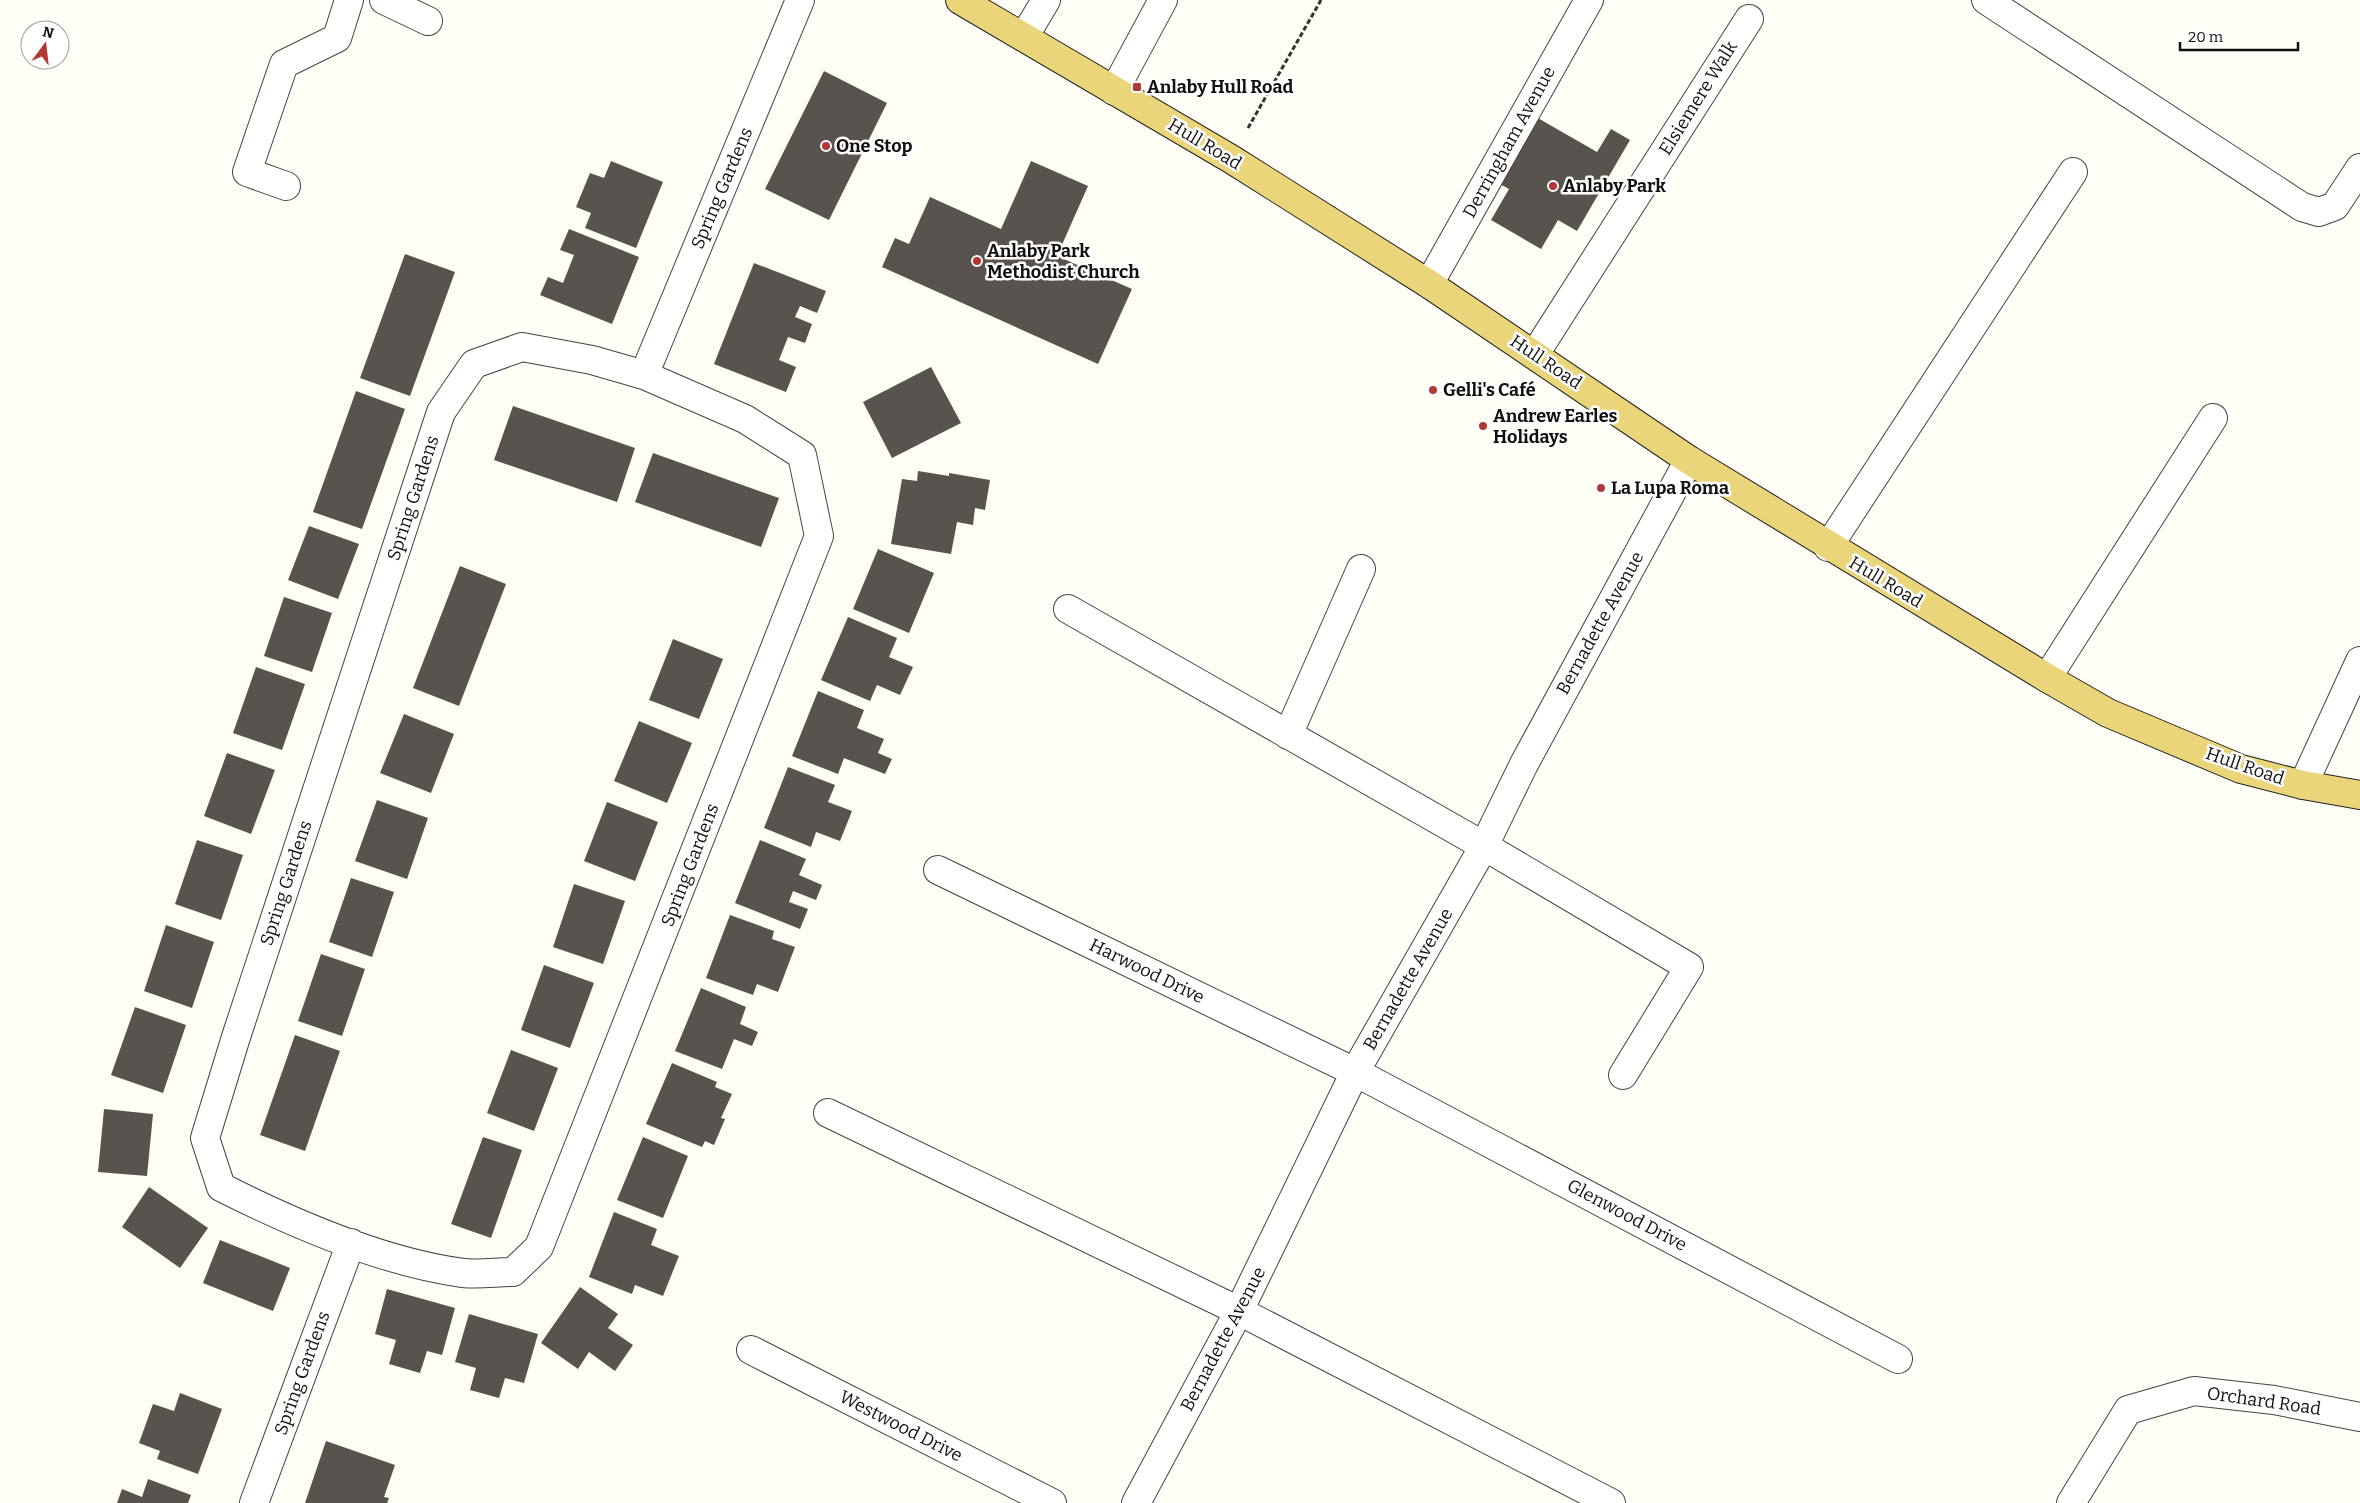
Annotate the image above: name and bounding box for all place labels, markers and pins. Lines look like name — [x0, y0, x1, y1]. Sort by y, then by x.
place label: Anlaby Hull Road — [1147, 76, 1293, 98]
marker: Anlaby Hull Road — [1131, 81, 1143, 93]
place label: One Stop — [836, 135, 913, 157]
marker: One Stop — [820, 140, 832, 152]
place label: Anlaby Park — [1563, 175, 1666, 197]
marker: Anlaby Park — [1547, 180, 1559, 192]
place label: Anlaby Park Methodist Church — [987, 240, 1140, 283]
marker: Anlaby Park Methodist Church — [971, 255, 983, 267]
place label: Gelli's Café — [1443, 379, 1536, 401]
marker: Gelli's Café — [1427, 384, 1439, 396]
place label: Andrew Earles Holidays — [1493, 405, 1618, 448]
marker: Andrew Earles Holidays — [1477, 420, 1489, 432]
place label: La Lupa Roma — [1611, 477, 1729, 499]
marker: La Lupa Roma — [1595, 482, 1607, 494]

